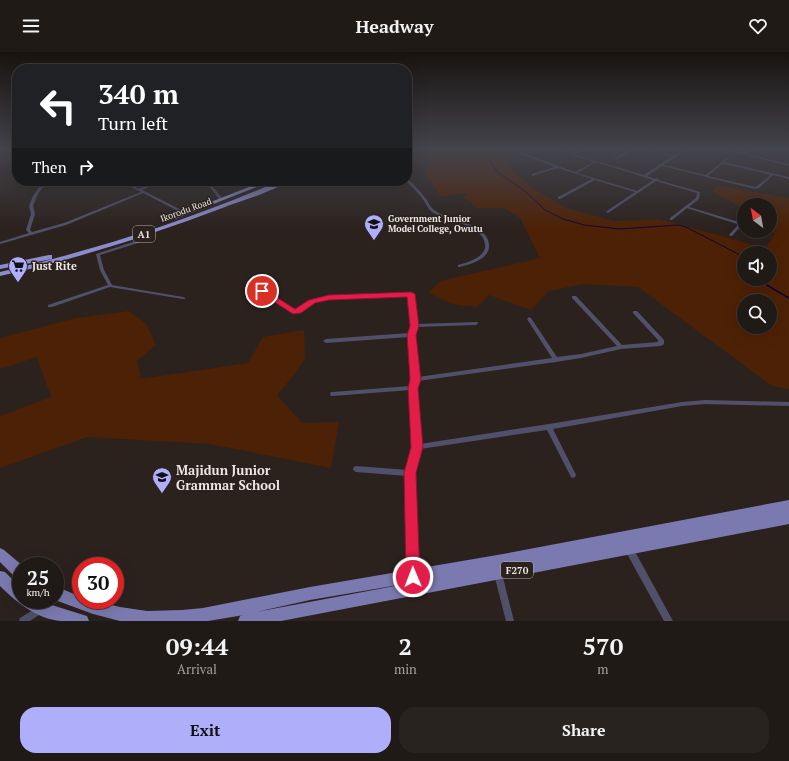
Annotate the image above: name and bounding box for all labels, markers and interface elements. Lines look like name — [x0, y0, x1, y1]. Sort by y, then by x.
text: Headway — [356, 14, 433, 38]
icon: menu — [20, 15, 42, 37]
icon: heart — [747, 15, 769, 37]
text: 340 m — [98, 75, 179, 112]
icon: left — [32, 80, 84, 132]
text: Turn left — [98, 111, 168, 135]
icon: right — [75, 156, 97, 178]
text: Then — [32, 157, 67, 177]
street label: Ikorodu Road — [159, 195, 213, 225]
north arrow — [737, 198, 777, 238]
map controls — [737, 198, 777, 334]
school or university icon: Government Junior Model College, Owutu — [363, 213, 385, 241]
place label: Government Junior Model College, Owutu — [388, 213, 483, 235]
road number: A1 — [133, 226, 155, 242]
button: sound — [737, 246, 777, 286]
supermarket icon: Just Rite — [7, 255, 29, 283]
place label: Just Rite — [32, 259, 77, 273]
pin — [245, 274, 279, 308]
icon: arrive — [251, 280, 273, 302]
button: search — [737, 294, 777, 334]
place label: Majidun Junior Grammar School — [176, 461, 280, 494]
school or university icon: Majidun Junior Grammar School — [151, 466, 173, 494]
position arrow — [392, 556, 434, 598]
speed limit sign: 30 — [72, 557, 124, 609]
road number: F270 — [501, 562, 533, 578]
text: 25 — [27, 564, 49, 591]
text: km/h — [26, 586, 50, 599]
text: 09:44 — [166, 630, 228, 662]
text: 2 — [399, 630, 412, 662]
text: 570 — [583, 630, 623, 662]
text: Arrival — [177, 660, 217, 678]
text: min — [394, 660, 417, 678]
text: m — [597, 660, 609, 678]
button: Exit — [20, 707, 391, 753]
button: Share — [399, 707, 769, 753]

